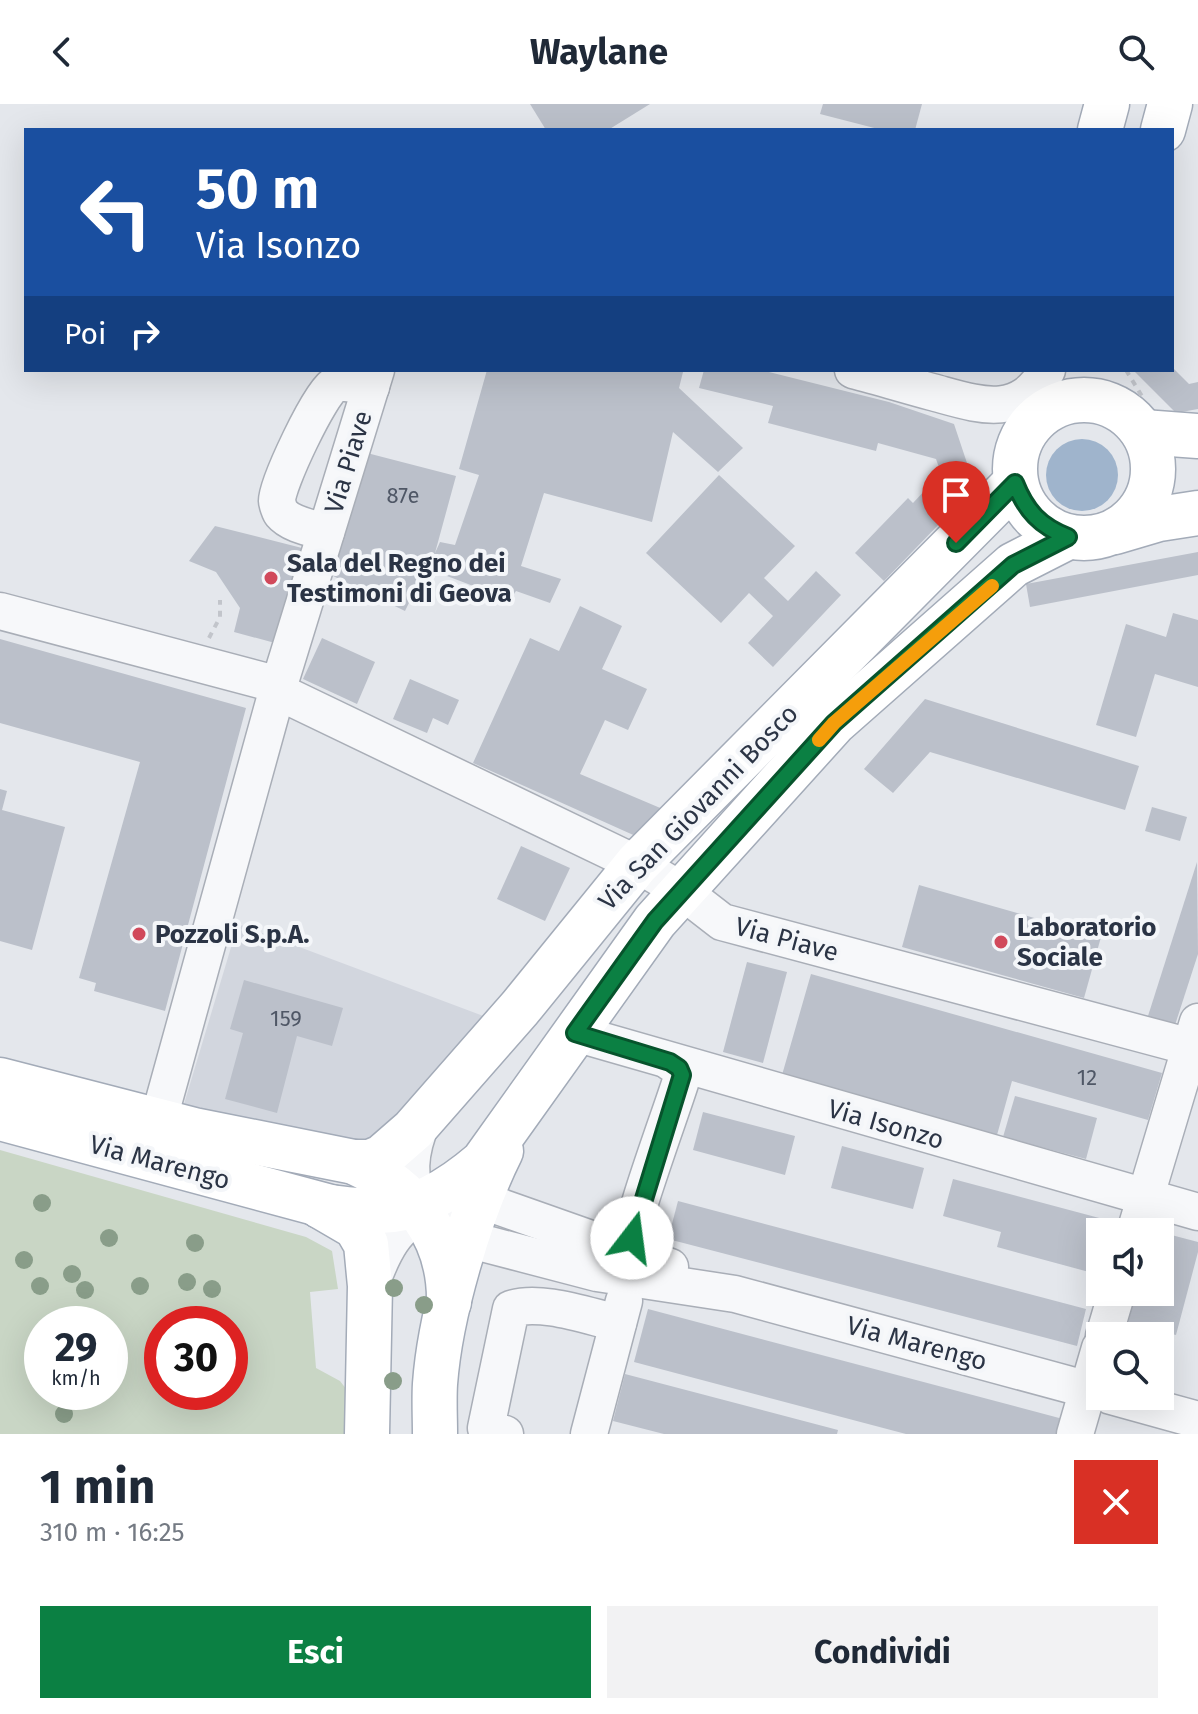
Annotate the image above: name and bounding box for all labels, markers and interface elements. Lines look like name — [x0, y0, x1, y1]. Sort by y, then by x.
icon: back — [40, 30, 84, 74]
text: Waylane — [530, 30, 668, 74]
icon: search — [1114, 30, 1158, 74]
text: 50 m — [196, 156, 319, 223]
icon: left — [64, 160, 168, 264]
text: Via Isonzo — [196, 224, 361, 268]
icon: right — [123, 312, 167, 356]
text: Poi — [64, 316, 107, 352]
street label: Via Piave — [318, 407, 379, 517]
pin — [922, 461, 990, 543]
icon: arrive — [934, 473, 978, 517]
house number: 87e — [387, 482, 419, 509]
place label: Sala del Regno dei Testimoni di Geova — [287, 548, 512, 609]
marker: Sala del Regno dei Testimoni di Geova — [262, 569, 280, 587]
street label: Via San Giovanni Bosco — [592, 698, 805, 916]
street label: Via Piave — [732, 911, 842, 968]
place label: Laboratorio Sociale — [1017, 912, 1157, 973]
place label: Pozzoli S.p.A. — [155, 919, 309, 950]
marker: Pozzoli S.p.A. — [130, 925, 148, 943]
marker: Laboratorio Sociale — [992, 933, 1010, 951]
house number: 159 — [270, 1005, 302, 1032]
house number: 12 — [1077, 1064, 1097, 1091]
street label: Via Isonzo — [824, 1093, 948, 1156]
street label: Via Marengo — [86, 1129, 234, 1196]
position arrow — [590, 1196, 674, 1280]
map controls — [1086, 1218, 1174, 1410]
button: sound — [1086, 1218, 1174, 1306]
speed limit sign: 30 — [144, 1306, 248, 1410]
street label: Via Marengo — [843, 1310, 991, 1377]
button: search — [1086, 1322, 1174, 1410]
text: 29 — [55, 1324, 97, 1372]
text: km/h — [51, 1366, 101, 1390]
text: 1 min — [40, 1458, 155, 1516]
button: close — [1074, 1460, 1158, 1544]
text: 310 m · 16:25 — [40, 1517, 185, 1548]
button: Esci — [40, 1606, 591, 1698]
button: Condividi — [607, 1606, 1158, 1698]

